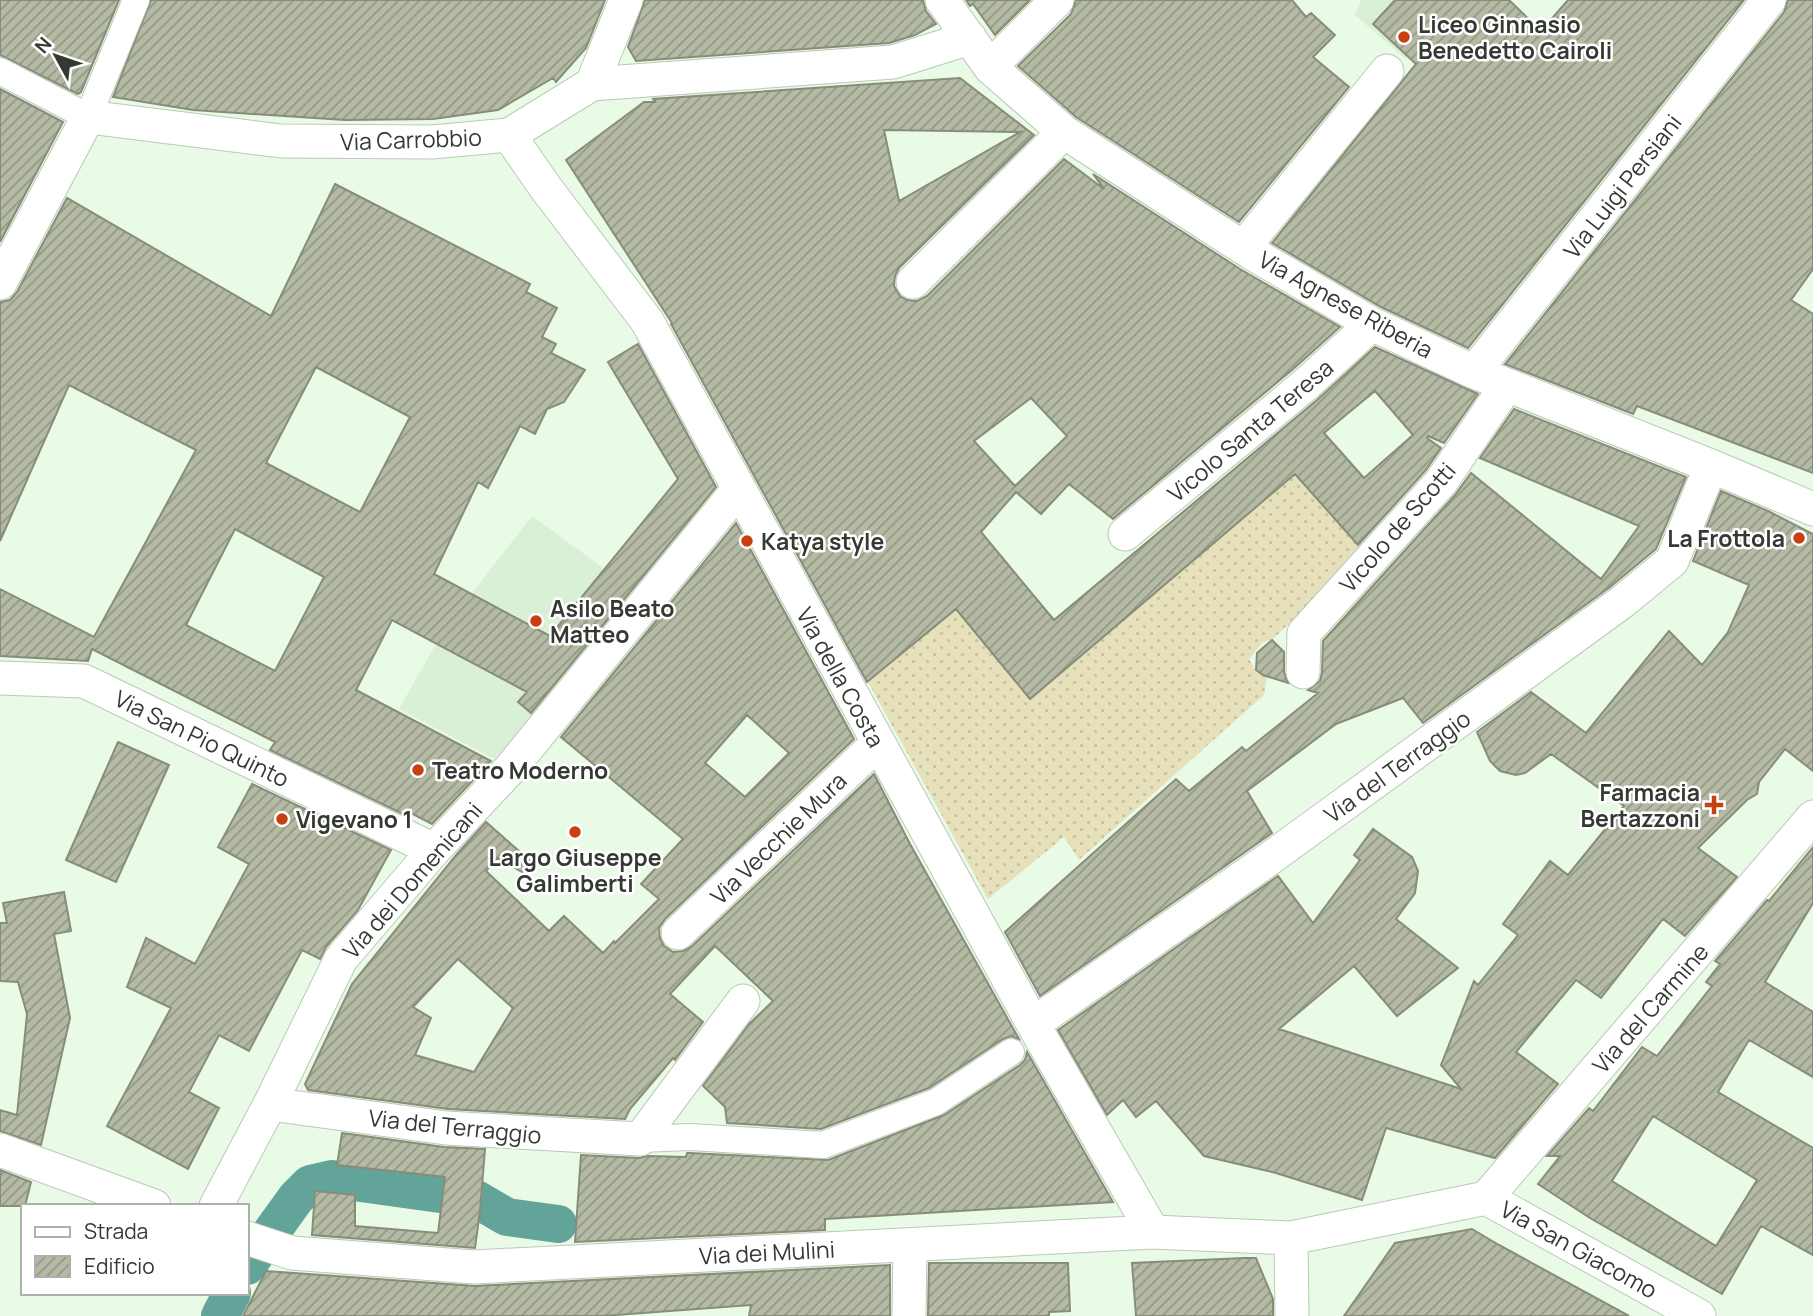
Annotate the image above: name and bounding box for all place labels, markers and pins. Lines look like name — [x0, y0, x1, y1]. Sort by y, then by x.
place label: Liceo Ginnasio Benedetto Cairoli — [1418, 8, 1612, 66]
marker: Liceo Ginnasio Benedetto Cairoli — [1396, 29, 1412, 45]
place label: La Frottola — [1667, 522, 1785, 554]
place label: Katya style — [761, 525, 884, 557]
marker: La Frottola — [1791, 530, 1807, 546]
marker: Katya style — [739, 533, 755, 549]
place label: Asilo Beato Matteo — [550, 592, 675, 650]
marker: Asilo Beato Matteo — [528, 613, 544, 629]
place label: Teatro Moderno — [432, 754, 608, 786]
marker: Teatro Moderno — [410, 762, 426, 778]
place label: Farmacia Bertazzoni — [1581, 776, 1700, 834]
marker: Farmacia Bertazzoni — [1706, 797, 1722, 813]
place label: Vigevano 1 — [296, 803, 413, 835]
marker: Vigevano 1 — [274, 811, 290, 827]
marker: Largo Giuseppe Galimberti — [567, 824, 583, 840]
place label: Largo Giuseppe Galimberti — [488, 841, 662, 899]

